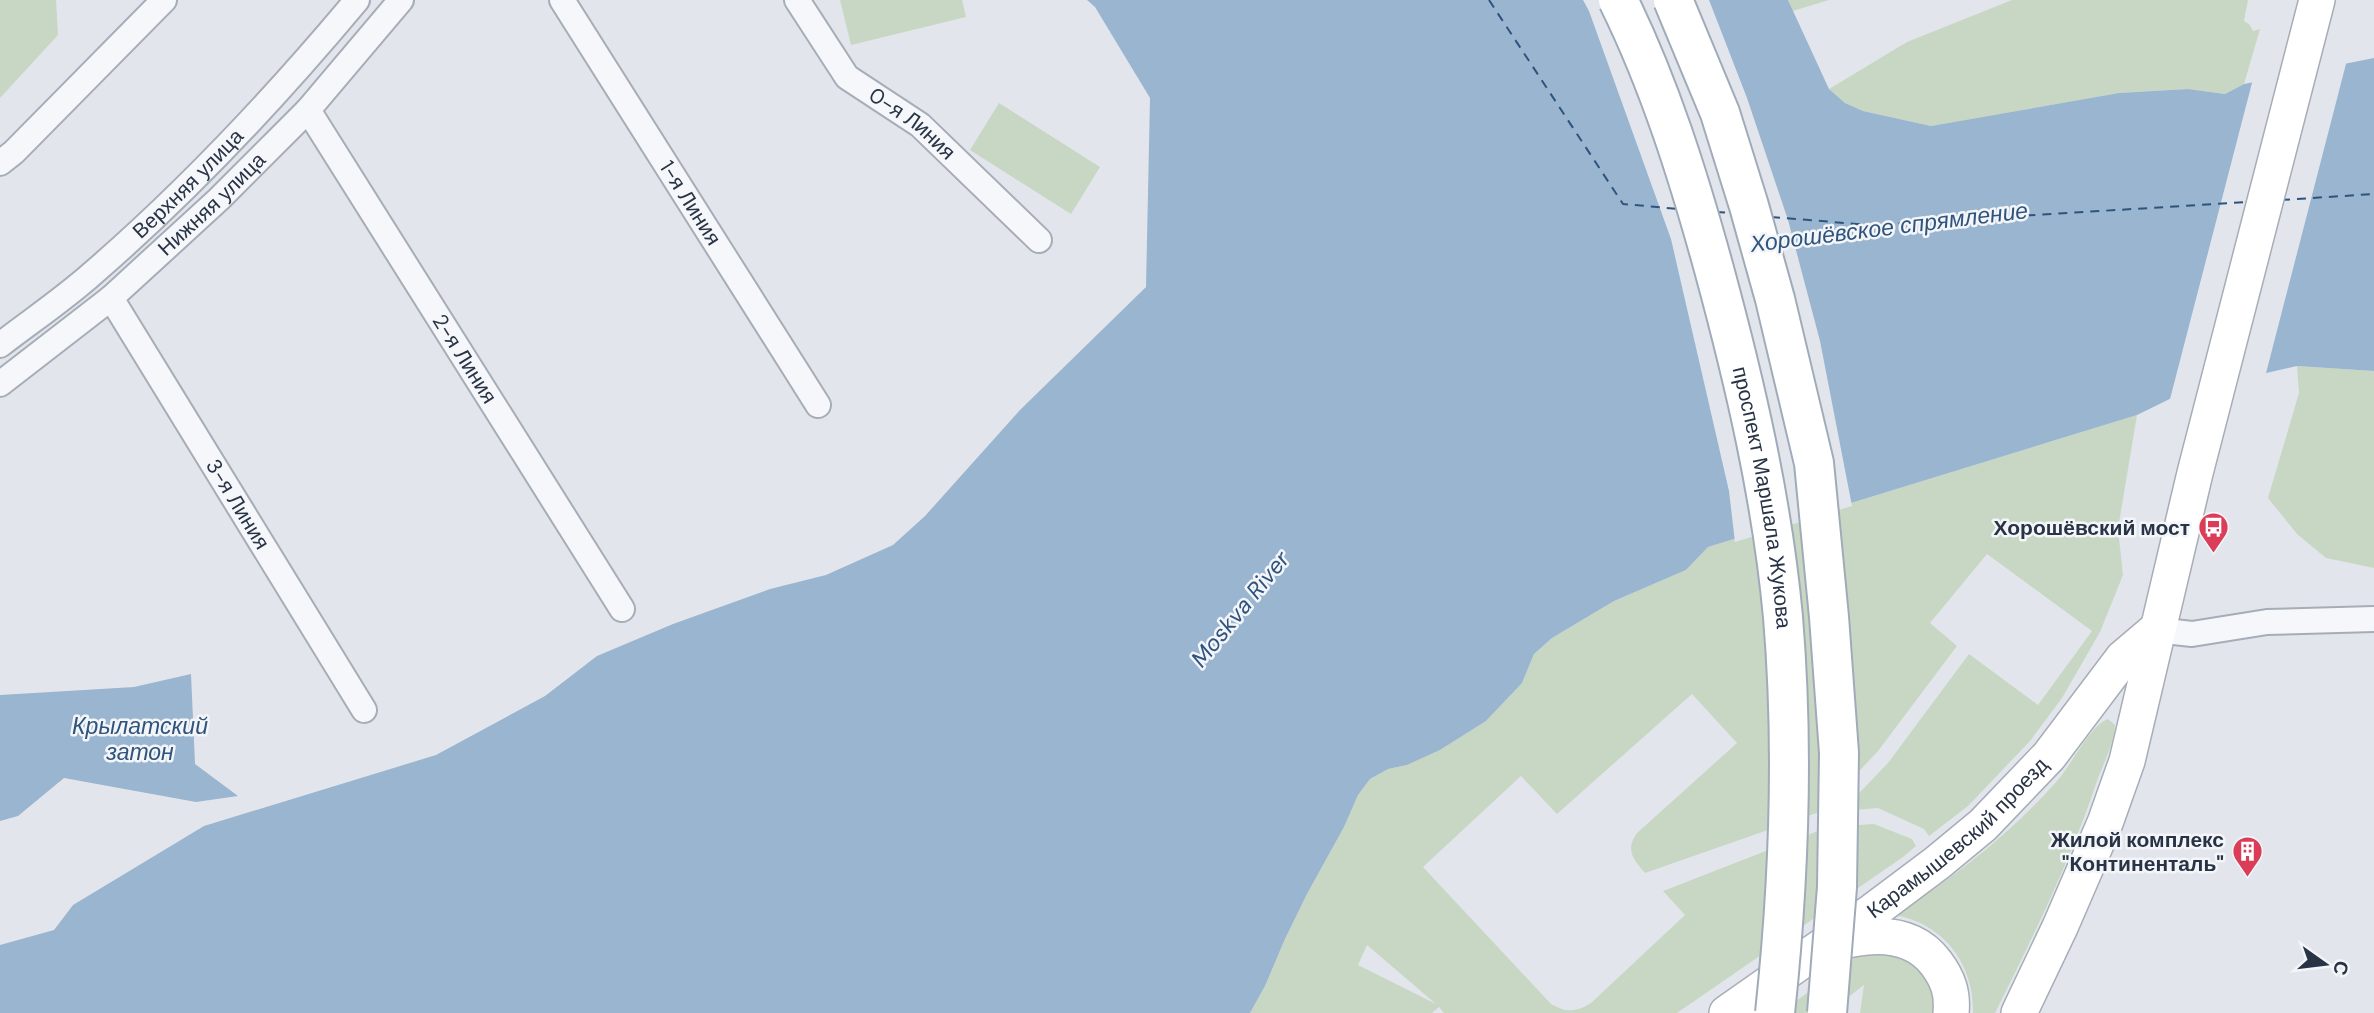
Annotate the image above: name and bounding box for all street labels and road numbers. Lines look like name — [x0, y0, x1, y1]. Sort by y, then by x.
street label: 0-я Линия — [863, 81, 962, 166]
street label: Верхняя улица — [127, 123, 250, 245]
street label: Нижняя улица — [152, 146, 272, 262]
street label: 1-я Линия — [653, 155, 727, 251]
street label: 2-я Линия — [426, 309, 503, 409]
street label: проспект Маршала Жукова — [1726, 364, 1798, 630]
street label: 3-я Линия — [199, 454, 276, 555]
street label: Карамышевский проезд — [1861, 751, 2054, 925]

